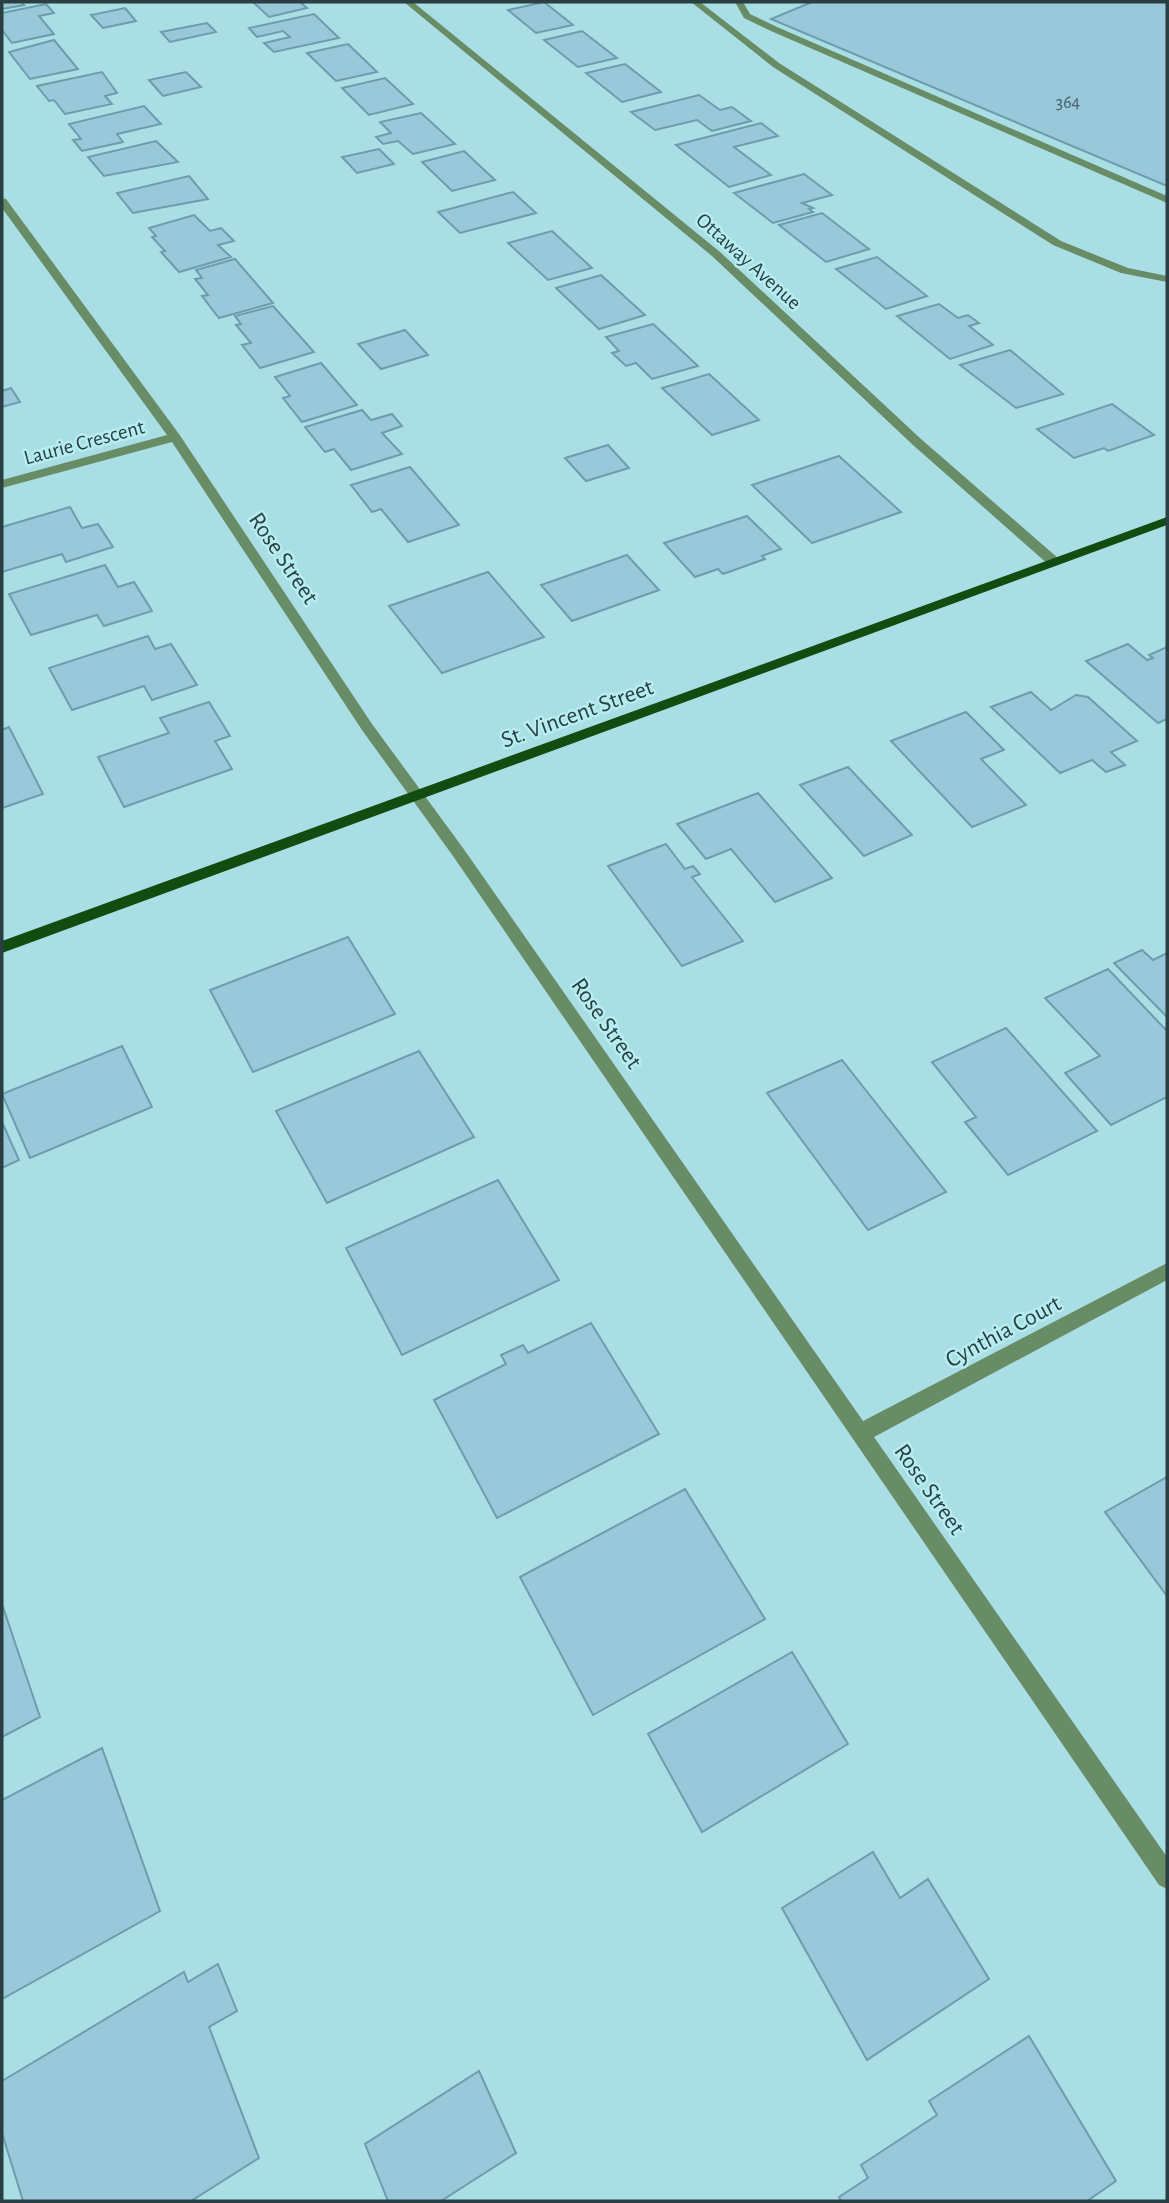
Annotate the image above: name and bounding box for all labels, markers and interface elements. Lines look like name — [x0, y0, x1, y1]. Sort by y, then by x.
house number: 364 — [1056, 94, 1081, 112]
street label: Ottaway Avenue — [692, 209, 805, 314]
street label: Laurie Crescent — [22, 416, 147, 469]
street label: Rose Street — [244, 508, 323, 609]
street label: St. Vincent Street — [498, 675, 657, 753]
street label: Rose Street — [566, 974, 646, 1074]
street label: Cynthia Court — [942, 1291, 1065, 1372]
street label: Rose Street — [889, 1440, 969, 1540]

